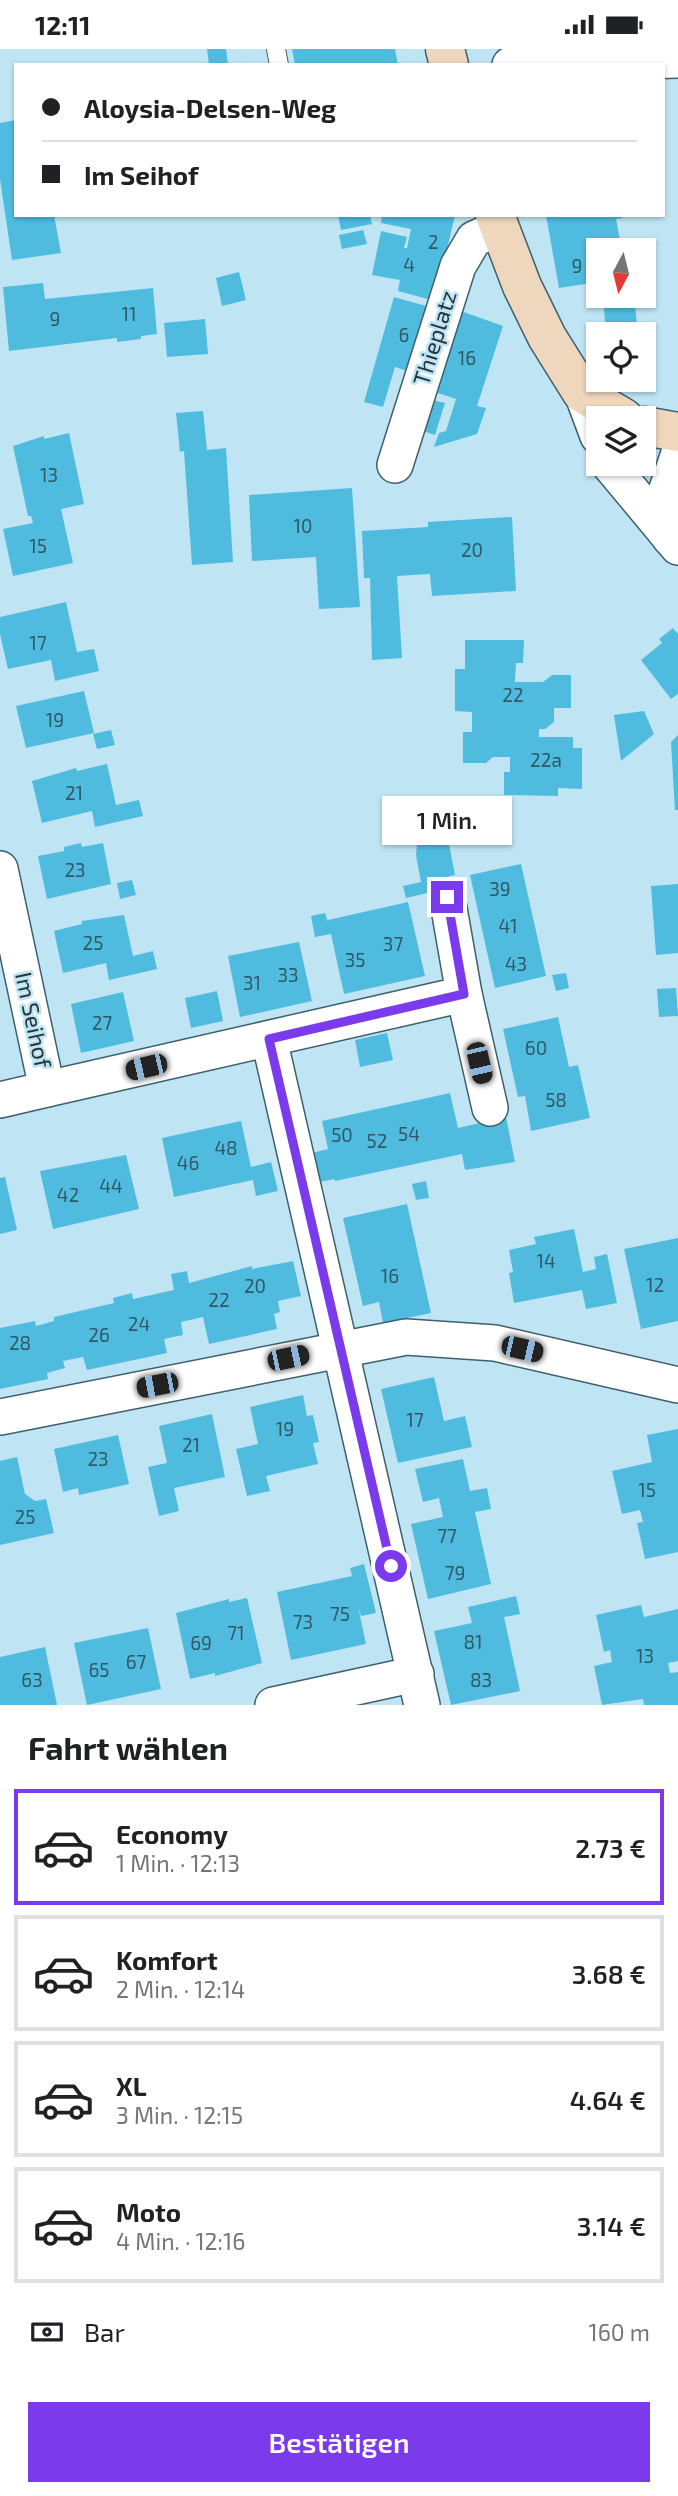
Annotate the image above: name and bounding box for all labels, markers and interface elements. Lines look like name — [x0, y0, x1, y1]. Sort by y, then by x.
text: 12:11 — [35, 9, 90, 40]
text: Aloysia-Delsen-Weg — [84, 92, 336, 123]
text: Im Seihof — [84, 159, 199, 190]
house number: 2 — [428, 230, 438, 253]
north arrow — [586, 238, 656, 308]
map controls — [586, 238, 656, 476]
house number: 4 — [403, 253, 415, 276]
house number: 9 — [572, 254, 582, 277]
street label: Thieplatz — [406, 287, 462, 389]
house number: 11 — [121, 302, 137, 325]
house number: 9 — [50, 307, 60, 330]
button: locate — [586, 322, 656, 392]
house number: 6 — [399, 323, 409, 346]
house number: 16 — [458, 346, 476, 369]
button: layers — [586, 406, 656, 476]
house number: 13 — [40, 463, 58, 486]
house number: 10 — [293, 514, 313, 537]
house number: 15 — [29, 534, 47, 557]
house number: 20 — [461, 538, 483, 561]
house number: 17 — [29, 631, 47, 654]
house number: 22 — [502, 683, 524, 706]
house number: 19 — [46, 708, 64, 731]
house number: 22a — [530, 748, 562, 771]
house number: 21 — [65, 781, 83, 804]
callout: 1 Min. — [382, 795, 512, 845]
text: 1 Min. — [417, 806, 477, 834]
house number: 23 — [64, 858, 86, 881]
house number: 39 — [489, 877, 511, 900]
route end — [431, 881, 463, 913]
house number: 41 — [498, 914, 518, 937]
house number: 25 — [83, 931, 103, 954]
house number: 37 — [383, 932, 403, 955]
house number: 35 — [345, 948, 365, 971]
house number: 43 — [505, 952, 527, 975]
house number: 33 — [277, 963, 299, 986]
street label: Im Seihof — [10, 969, 58, 1072]
house number: 31 — [243, 971, 261, 994]
house number: 27 — [92, 1011, 112, 1034]
house number: 60 — [525, 1036, 547, 1059]
car — [465, 1040, 494, 1086]
car — [124, 1052, 169, 1082]
house number: 58 — [545, 1088, 567, 1111]
house number: 54 — [398, 1122, 420, 1145]
house number: 50 — [331, 1123, 353, 1146]
house number: 52 — [367, 1129, 387, 1152]
house number: 48 — [214, 1136, 238, 1159]
house number: 46 — [177, 1151, 199, 1174]
house number: 44 — [99, 1174, 123, 1197]
house number: 42 — [57, 1183, 79, 1206]
house number: 14 — [536, 1249, 556, 1272]
house number: 16 — [381, 1264, 399, 1287]
house number: 12 — [646, 1273, 664, 1296]
house number: 20 — [244, 1274, 266, 1297]
house number: 22 — [208, 1288, 230, 1311]
house number: 24 — [128, 1312, 150, 1335]
house number: 26 — [88, 1323, 110, 1346]
house number: 28 — [9, 1331, 31, 1354]
car — [500, 1334, 545, 1364]
car — [266, 1343, 311, 1373]
car — [135, 1371, 180, 1399]
house number: 17 — [406, 1408, 424, 1431]
house number: 19 — [276, 1417, 294, 1440]
house number: 21 — [182, 1433, 200, 1456]
house number: 23 — [87, 1447, 109, 1470]
house number: 15 — [638, 1478, 656, 1501]
house number: 25 — [15, 1505, 35, 1528]
house number: 77 — [437, 1524, 457, 1547]
route start — [375, 1550, 407, 1582]
house number: 79 — [445, 1561, 465, 1584]
house number: 75 — [330, 1602, 350, 1625]
house number: 73 — [293, 1610, 313, 1633]
house number: 71 — [227, 1621, 245, 1644]
house number: 81 — [463, 1630, 483, 1653]
house number: 69 — [190, 1631, 212, 1654]
house number: 13 — [636, 1644, 654, 1667]
house number: 67 — [126, 1650, 147, 1673]
house number: 65 — [88, 1658, 110, 1681]
house number: 63 — [21, 1668, 43, 1691]
house number: 83 — [470, 1668, 492, 1691]
text: Fahrt wählen — [28, 1728, 228, 1766]
icon: car — [32, 1816, 95, 1879]
text: Economy — [116, 1818, 228, 1849]
text: 2.73 € — [575, 1832, 646, 1863]
text: 1 Min. · 12:13 — [116, 1849, 240, 1877]
icon: car — [32, 1942, 95, 2005]
text: Komfort — [116, 1944, 218, 1975]
text: 3.68 € — [572, 1958, 646, 1989]
text: 2 Min. · 12:14 — [116, 1975, 245, 2003]
icon: car — [32, 2068, 95, 2131]
text: XL — [116, 2070, 147, 2101]
text: 4.64 € — [570, 2084, 646, 2115]
text: 3 Min. · 12:15 — [116, 2101, 243, 2129]
icon: car — [32, 2194, 95, 2257]
text: Moto — [116, 2196, 181, 2227]
text: 3.14 € — [577, 2210, 646, 2241]
text: 4 Min. · 12:16 — [116, 2227, 245, 2255]
icon: cash — [28, 2313, 66, 2351]
text: Bar — [84, 2316, 125, 2347]
text: 160 m — [589, 2318, 650, 2346]
button: Bestätigen — [28, 2402, 650, 2482]

